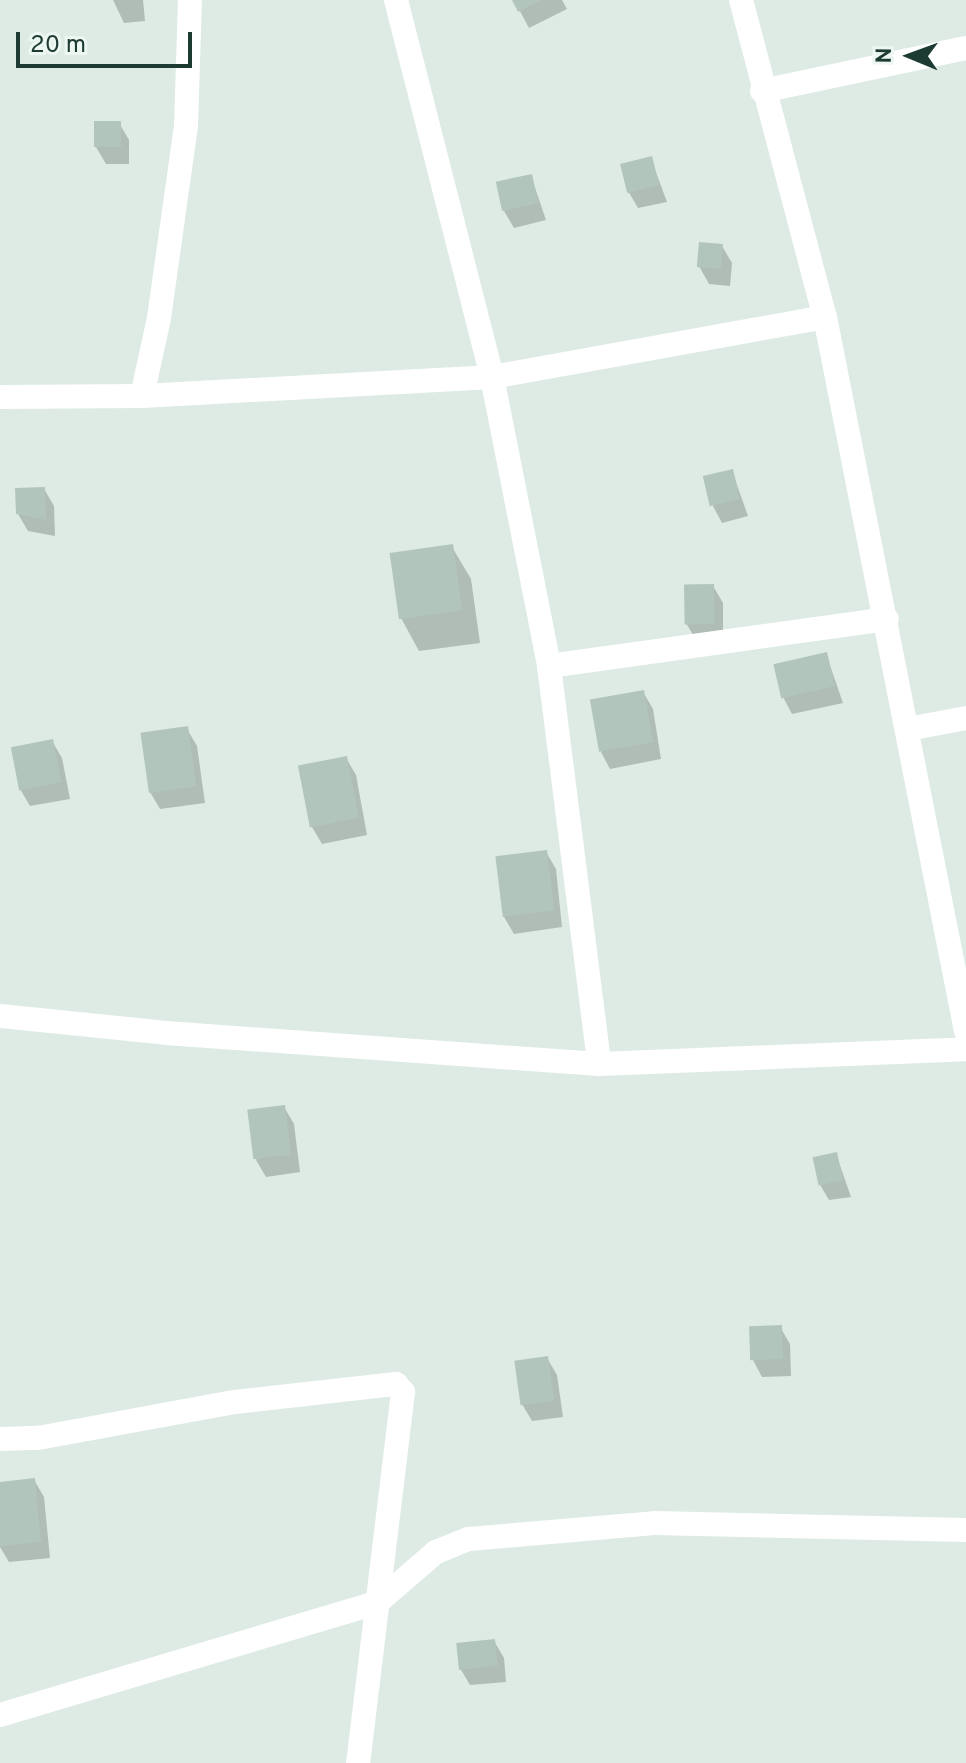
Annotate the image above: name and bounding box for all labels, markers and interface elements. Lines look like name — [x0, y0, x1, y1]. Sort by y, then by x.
scale bar — [20, 16, 196, 66]
north arrow — [870, 16, 950, 96]
text: 20 m — [30, 31, 86, 61]
text: N — [872, 47, 899, 64]

